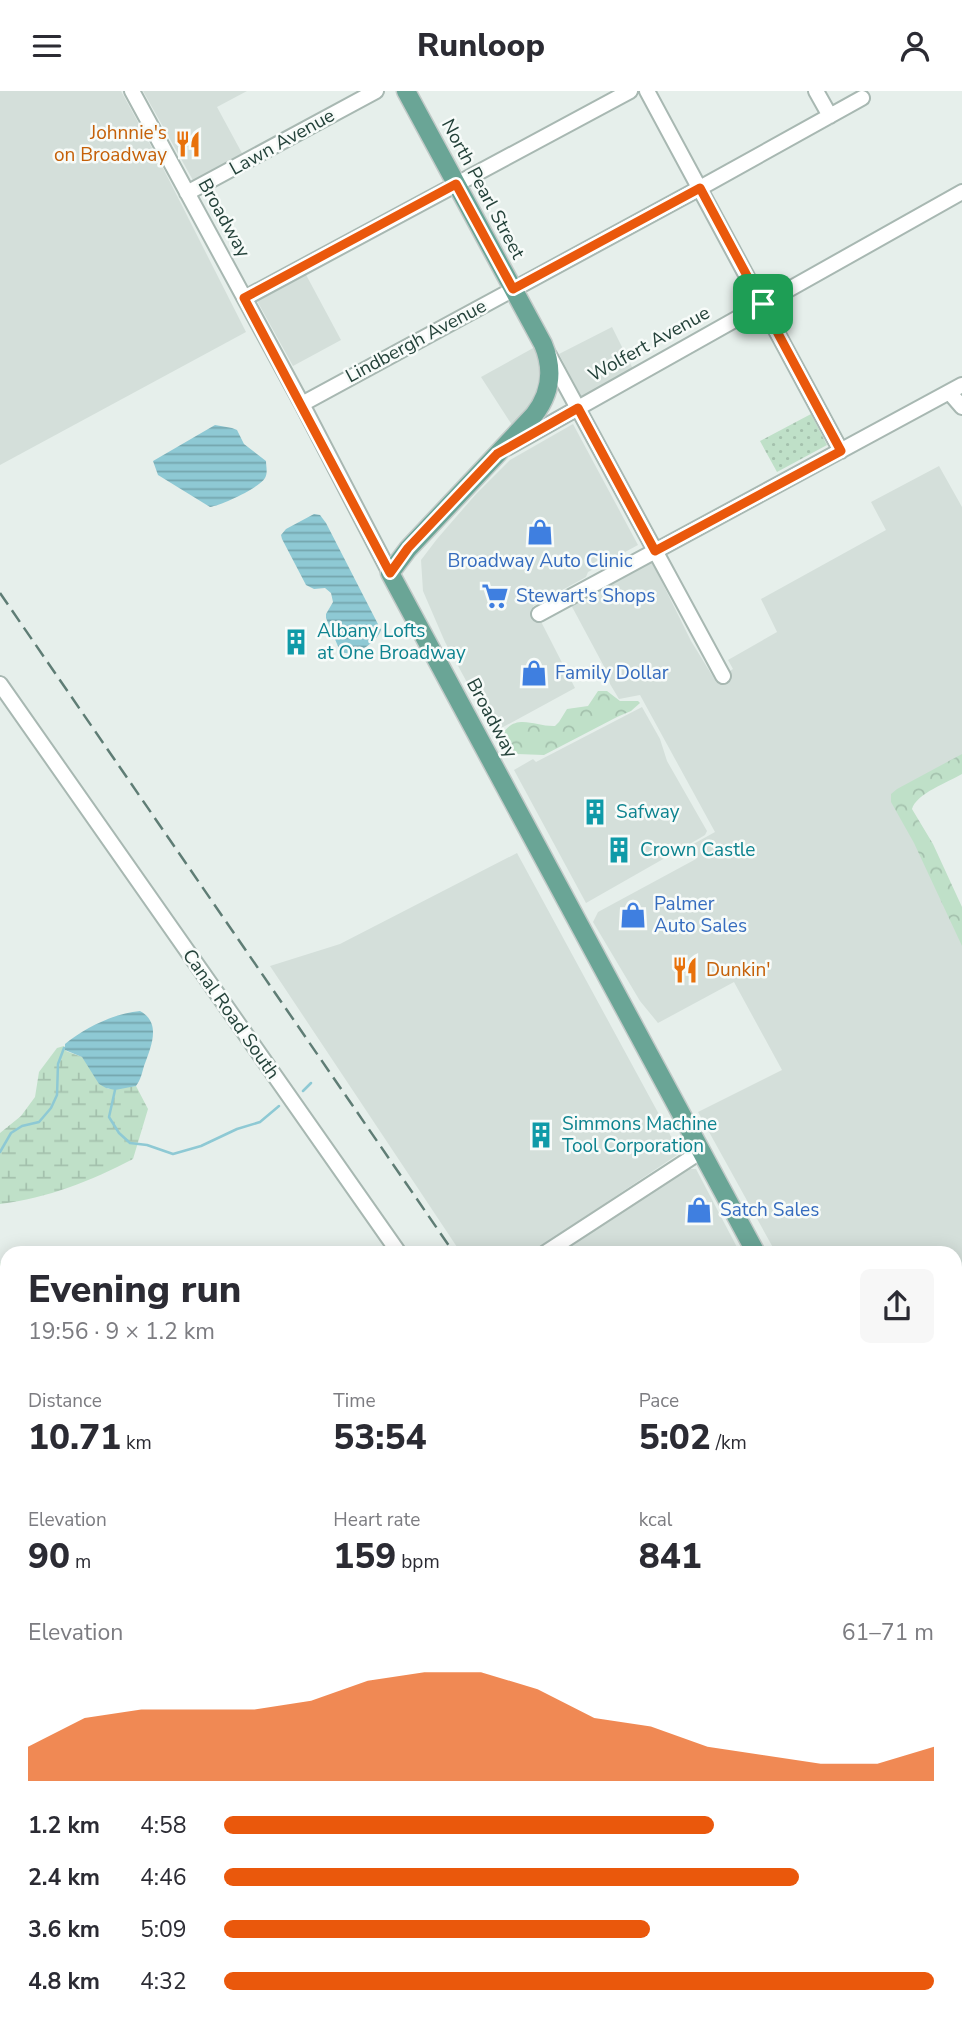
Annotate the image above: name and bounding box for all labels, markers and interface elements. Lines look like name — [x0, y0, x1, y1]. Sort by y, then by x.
text: Runloop — [417, 24, 545, 67]
icon: menu — [28, 27, 66, 65]
icon: person — [896, 27, 934, 65]
street label: Lawn Avenue — [225, 102, 339, 182]
street label: North Pearl Street — [435, 114, 531, 264]
place label: Johnnie's on Broadway — [54, 120, 167, 168]
restaurant icon: Johnnie's on Broadway — [173, 129, 203, 159]
street label: Broadway — [192, 174, 257, 262]
pin — [733, 274, 793, 334]
icon: arrive — [744, 285, 782, 323]
street label: Lindbergh Avenue — [341, 293, 491, 389]
street label: Wolfert Avenue — [583, 300, 715, 388]
shop icon: Broadway Auto Clinic — [525, 517, 555, 547]
place label: Broadway Auto Clinic — [448, 548, 633, 574]
supermarket icon: Stewart's Shops — [480, 581, 510, 611]
place label: Stewart's Shops — [516, 583, 655, 609]
place label: Albany Lofts at One Broadway — [317, 618, 466, 666]
building icon: Albany Lofts at One Broadway — [281, 627, 311, 657]
shop icon: Family Dollar — [519, 658, 549, 688]
place label: Family Dollar — [555, 660, 669, 686]
street label: Broadway — [460, 674, 524, 763]
building icon: Safway — [580, 797, 610, 827]
place label: Safway — [616, 799, 680, 825]
building icon: Crown Castle — [604, 835, 634, 865]
place label: Crown Castle — [640, 837, 755, 863]
place label: Palmer Auto Sales — [654, 891, 747, 939]
shop icon: Palmer Auto Sales — [618, 900, 648, 930]
street label: Canal Road South — [176, 944, 286, 1084]
restaurant icon: Dunkin' — [670, 955, 700, 985]
place label: Dunkin' — [706, 957, 770, 983]
place label: Simmons Machine Tool Corporation — [562, 1111, 717, 1159]
building icon: Simmons Machine Tool Corporation — [526, 1120, 556, 1150]
shop icon: Satch Sales — [684, 1195, 714, 1225]
place label: Satch Sales — [720, 1197, 819, 1223]
text: Evening run — [28, 1264, 241, 1315]
button: share — [860, 1269, 934, 1343]
text: 19:56 · 9 × 1.2 km — [28, 1316, 215, 1347]
text: Distance — [28, 1388, 102, 1414]
text: Time — [333, 1388, 376, 1414]
text: Pace — [639, 1388, 679, 1414]
text: 10.71 — [28, 1414, 121, 1461]
text: 53:54 — [333, 1414, 426, 1461]
text: 5:02 — [639, 1414, 711, 1461]
text: km — [121, 1430, 152, 1456]
text: /km — [711, 1430, 747, 1456]
text: Elevation — [28, 1507, 107, 1533]
text: Heart rate — [333, 1507, 420, 1533]
text: kcal — [639, 1507, 672, 1533]
text: 90 — [28, 1533, 70, 1580]
text: 159 — [333, 1533, 396, 1580]
text: 841 — [639, 1533, 702, 1580]
text: m — [70, 1549, 91, 1575]
text: bpm — [396, 1549, 440, 1575]
text: Elevation — [28, 1617, 123, 1648]
text: 61–71 m — [842, 1617, 934, 1648]
text: 1.2 km — [28, 1810, 100, 1841]
text: 4:58 — [140, 1810, 187, 1841]
text: 2.4 km — [28, 1862, 100, 1893]
text: 4:46 — [140, 1862, 187, 1893]
text: 3.6 km — [28, 1914, 100, 1945]
text: 5:09 — [140, 1914, 187, 1945]
text: 4.8 km — [28, 1966, 100, 1997]
text: 4:32 — [140, 1966, 187, 1997]

